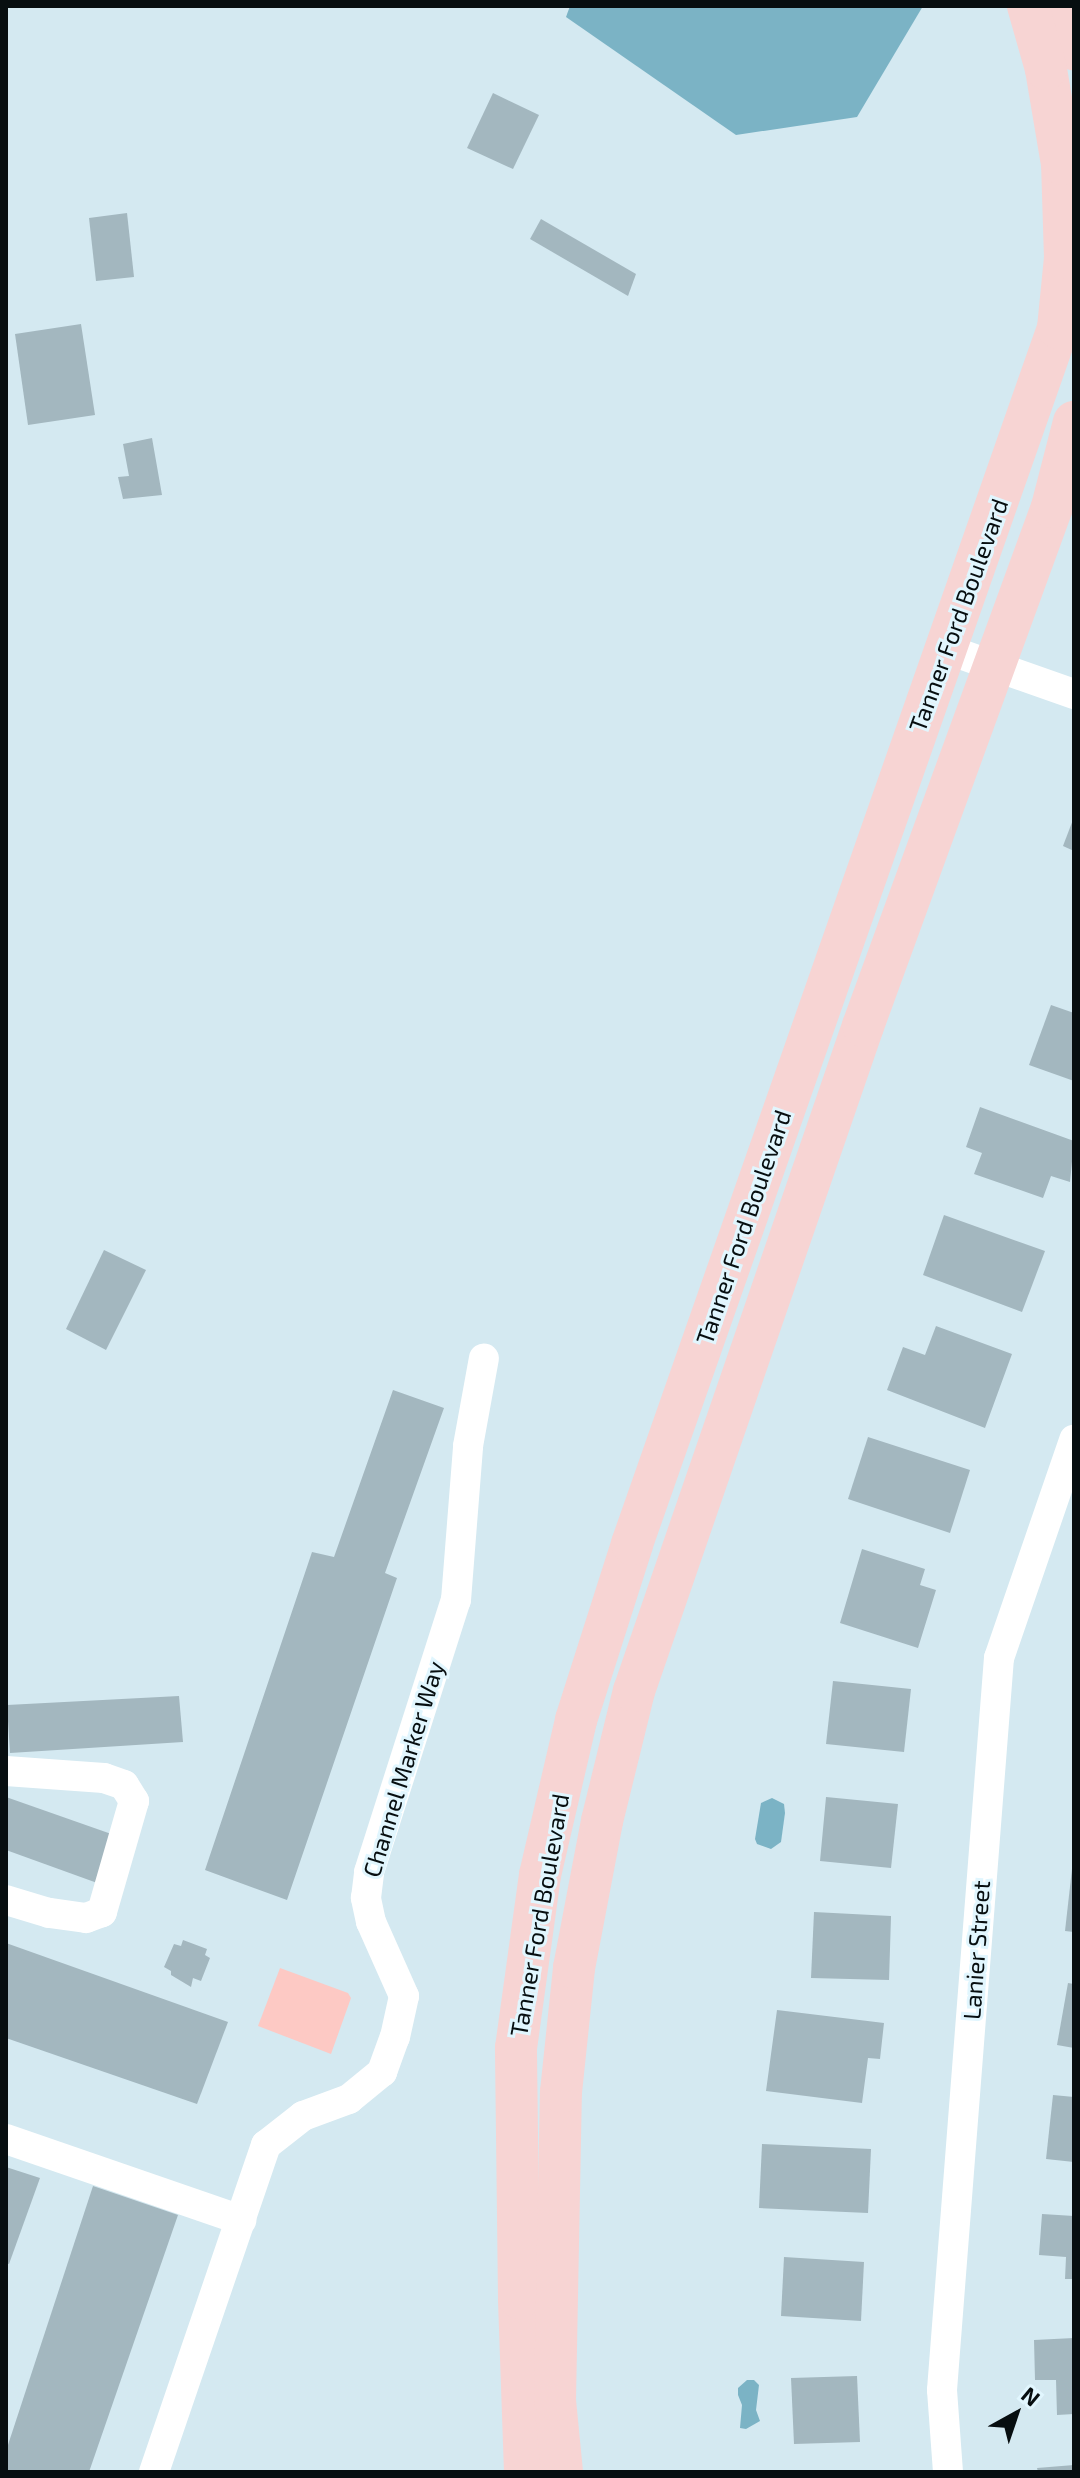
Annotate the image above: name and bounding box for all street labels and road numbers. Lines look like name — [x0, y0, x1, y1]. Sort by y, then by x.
street label: Tanner Ford Boulevard — [902, 494, 1014, 736]
street label: Tanner Ford Boulevard — [689, 1106, 797, 1348]
street label: Channel Marker Way — [356, 1657, 450, 1881]
street label: Tanner Ford Boulevard — [503, 1791, 575, 2039]
street label: Lanier Street — [957, 1879, 995, 2021]

